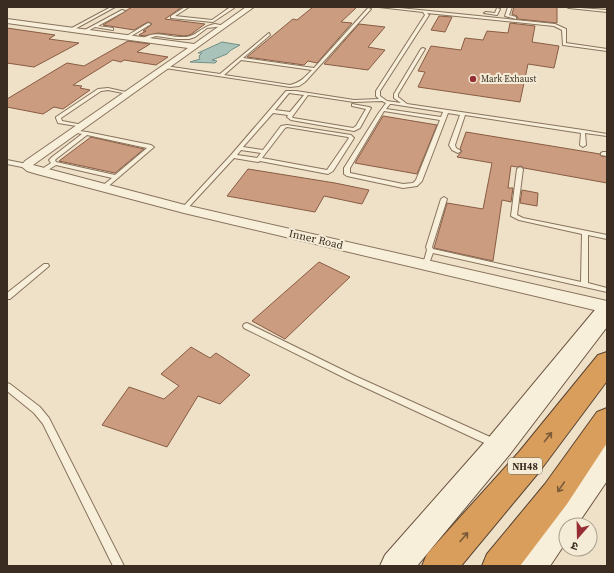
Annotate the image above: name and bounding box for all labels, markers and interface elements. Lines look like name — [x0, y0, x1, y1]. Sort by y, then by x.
place label: Mark Exhaust — [481, 73, 537, 85]
marker: Mark Exhaust — [468, 74, 478, 84]
street label: Inner Road — [287, 226, 345, 253]
one-way arrow — [544, 432, 552, 443]
road number: NH48 — [508, 458, 542, 474]
one-way arrow — [557, 481, 565, 492]
north arrow — [558, 517, 598, 557]
one-way arrow — [460, 531, 469, 542]
text: उ — [569, 538, 580, 554]

